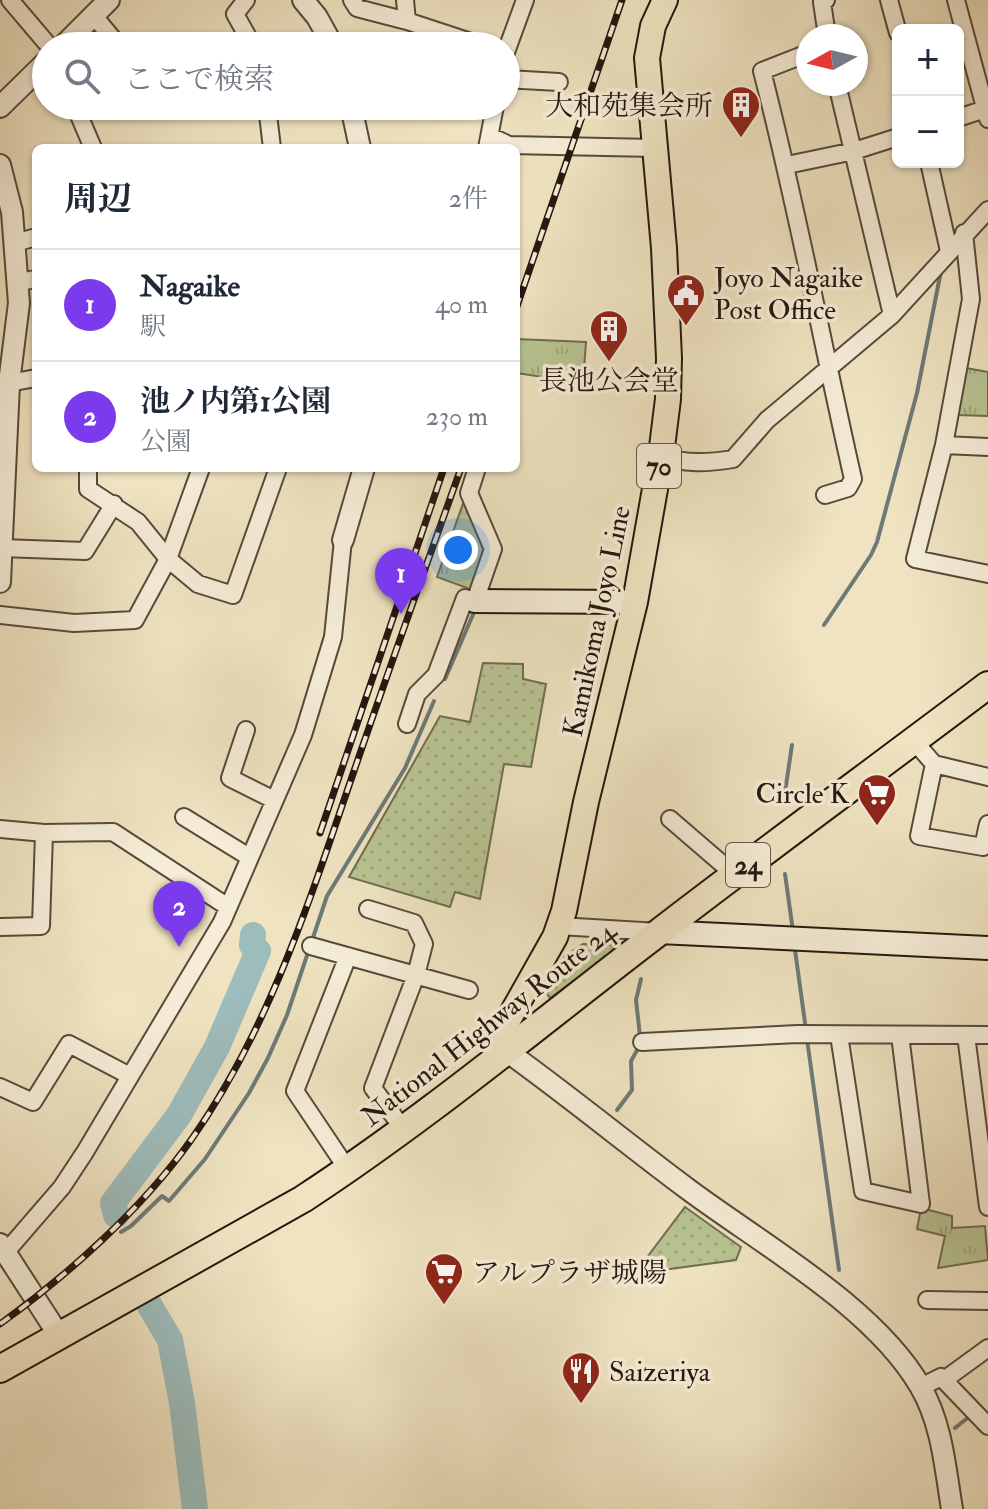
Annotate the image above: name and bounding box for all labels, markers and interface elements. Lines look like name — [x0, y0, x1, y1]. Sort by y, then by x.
north arrow — [796, 24, 868, 96]
map controls — [892, 24, 964, 168]
button: + — [892, 24, 964, 96]
search box — [32, 32, 520, 120]
icon: search — [60, 54, 104, 98]
text: ここで検索 — [124, 61, 274, 98]
building icon: 大和苑集会所 — [720, 84, 762, 139]
place label: 大和苑集会所 — [545, 89, 713, 124]
button: − — [892, 96, 964, 168]
text: 周辺 — [64, 178, 132, 221]
text: 2件 — [449, 183, 488, 215]
place label: Joyo Nagaike Post Office — [713, 261, 863, 328]
text: Nagaike — [140, 268, 240, 305]
public building icon: Joyo Nagaike Post Office — [665, 272, 707, 327]
text: 1 — [85, 289, 95, 321]
text: 40 m — [435, 289, 488, 321]
building icon: 長池公会堂 — [588, 308, 630, 363]
text: 駅 — [140, 311, 166, 343]
place label: 長池公会堂 — [539, 364, 679, 399]
text: 池ノ内第1公園 — [140, 383, 331, 420]
text: 2 — [83, 401, 97, 433]
text: 230 m — [426, 401, 488, 433]
text: 公園 — [140, 426, 192, 458]
road number: 70 — [637, 444, 681, 488]
street label: Kamikoma Joyo Line — [556, 502, 639, 740]
your location — [438, 530, 478, 570]
pin: 1 — [375, 548, 427, 614]
supermarket icon: Circle K — [856, 772, 898, 827]
place label: Circle K — [755, 777, 849, 812]
road number: 24 — [726, 843, 770, 887]
pin: 2 — [153, 881, 205, 947]
street label: National Highway Route 24 — [355, 913, 625, 1134]
supermarket icon: アルプラザ城陽 — [423, 1251, 465, 1306]
place label: アルプラザ城陽 — [472, 1256, 667, 1291]
restaurant icon: Saizeriya — [560, 1350, 602, 1405]
place label: Saizeriya — [609, 1355, 711, 1390]

